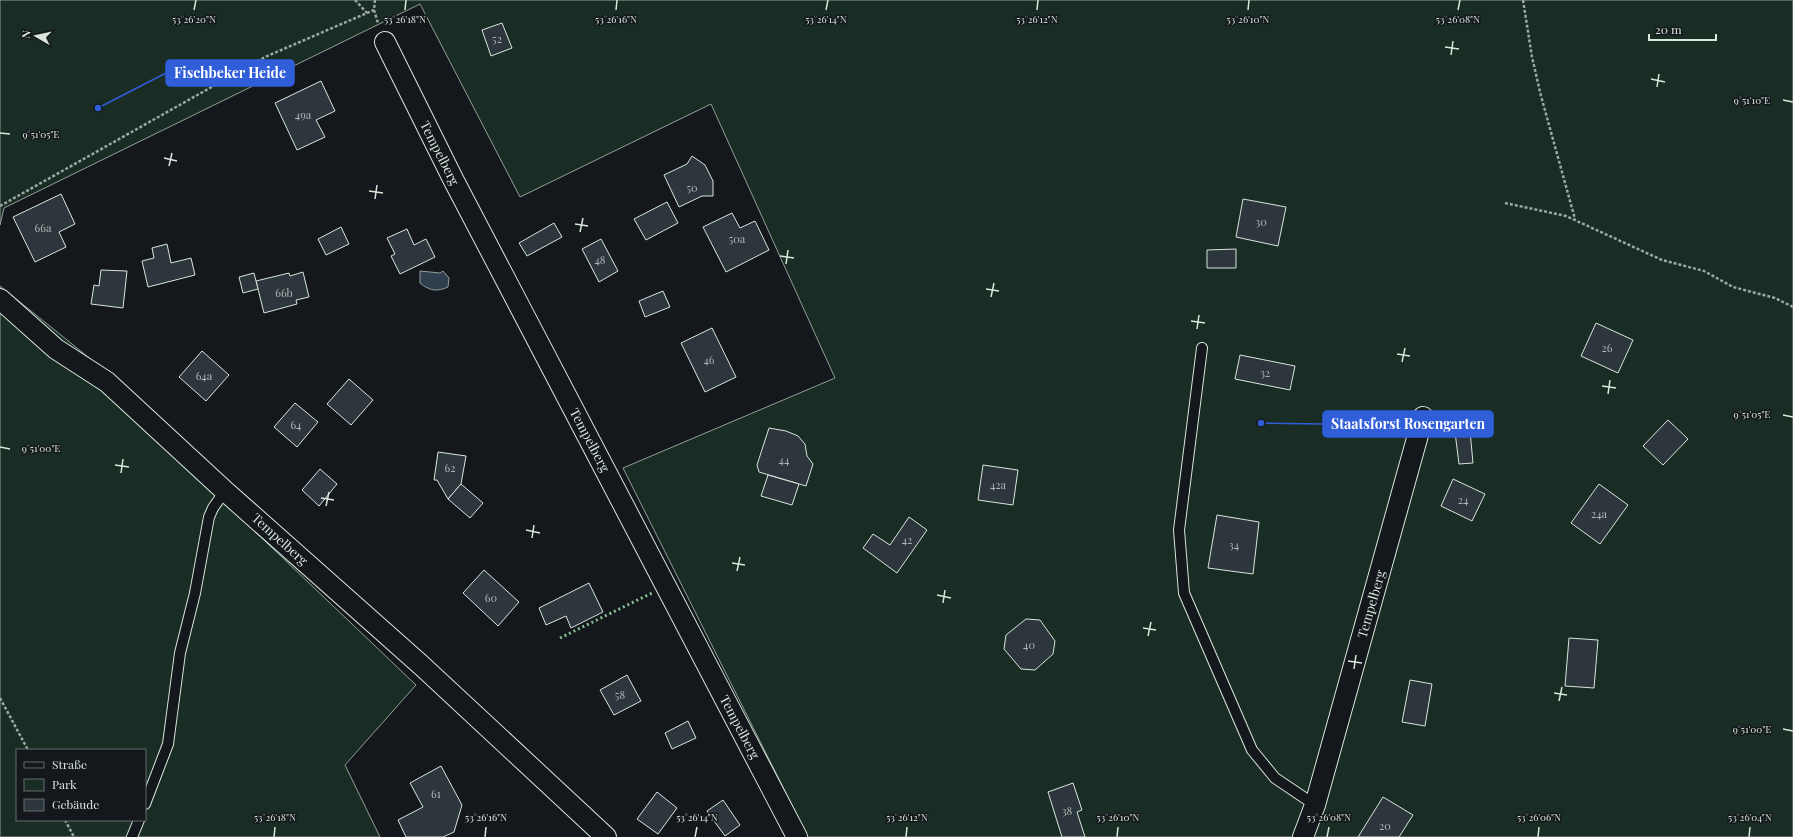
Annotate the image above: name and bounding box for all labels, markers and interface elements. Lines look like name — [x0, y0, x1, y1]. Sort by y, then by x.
text: 53°26'20"N — [172, 12, 216, 26]
text: 53°26'18"N — [384, 12, 426, 26]
text: 53°26'16"N — [595, 12, 637, 26]
text: 53°26'14"N — [805, 12, 847, 26]
text: 53°26'12"N — [1016, 12, 1058, 26]
text: 53°26'10"N — [1227, 12, 1269, 26]
text: 53°26'08"N — [1436, 12, 1480, 26]
north arrow — [16, 16, 56, 56]
scale bar — [1649, 16, 1716, 42]
text: 20 m — [1655, 21, 1682, 37]
text: N — [18, 29, 34, 39]
house number: 52 — [492, 31, 502, 46]
callout: Fischbeker Heide — [166, 60, 294, 86]
text: Fischbeker Heide — [174, 63, 286, 82]
text: 9°51'10"E — [1734, 93, 1770, 107]
house number: 49a — [295, 107, 312, 122]
street label: Tempelberg — [417, 118, 464, 188]
text: 9°51'05"E — [23, 127, 59, 141]
house number: 50 — [686, 180, 698, 195]
house number: 30 — [1255, 214, 1267, 229]
house number: 66a — [35, 220, 52, 235]
house number: 50a — [729, 231, 746, 246]
house number: 48 — [594, 252, 606, 267]
house number: 66b — [275, 285, 293, 300]
house number: 26 — [1602, 340, 1613, 355]
house number: 46 — [703, 352, 715, 367]
house number: 32 — [1260, 365, 1270, 380]
house number: 64a — [196, 368, 213, 383]
street label: Tempelberg — [566, 405, 614, 475]
text: 9°51'05"E — [1734, 407, 1770, 421]
callout: Staatsforst Rosengarten — [1323, 411, 1493, 437]
text: Staatsforst Rosengarten — [1331, 414, 1485, 433]
house number: 64 — [290, 417, 302, 432]
text: 9°51'00"E — [22, 441, 60, 455]
house number: 44 — [779, 452, 790, 467]
house number: 62 — [445, 460, 455, 475]
house number: 42a — [990, 477, 1007, 492]
house number: 24 — [1458, 492, 1469, 507]
house number: 24a — [1591, 506, 1608, 521]
street label: Tempelberg — [249, 509, 312, 568]
house number: 42 — [902, 532, 912, 547]
house number: 34 — [1229, 537, 1240, 552]
street label: Tempelberg — [1353, 568, 1388, 640]
house number: 60 — [485, 590, 498, 605]
house number: 40 — [1023, 637, 1035, 652]
house number: 58 — [615, 687, 625, 702]
street label: Tempelberg — [716, 692, 764, 762]
text: 9°51'00"E — [1733, 722, 1771, 736]
legend — [16, 749, 146, 821]
text: Straße — [52, 756, 87, 772]
text: Park — [52, 776, 77, 792]
house number: 61 — [431, 786, 441, 801]
text: Gebäude — [52, 796, 99, 812]
house number: 38 — [1062, 803, 1073, 818]
text: 53°26'18"N — [254, 810, 296, 824]
text: 53°26'16"N — [465, 810, 507, 824]
text: 53°26'14"N — [676, 810, 718, 824]
text: 53°26'12"N — [886, 810, 928, 824]
text: 53°26'10"N — [1097, 810, 1139, 824]
text: 53°26'08"N — [1307, 810, 1351, 824]
text: 53°26'06"N — [1517, 810, 1561, 824]
text: 53°26'04"N — [1728, 810, 1772, 824]
house number: 20 — [1379, 818, 1391, 833]

